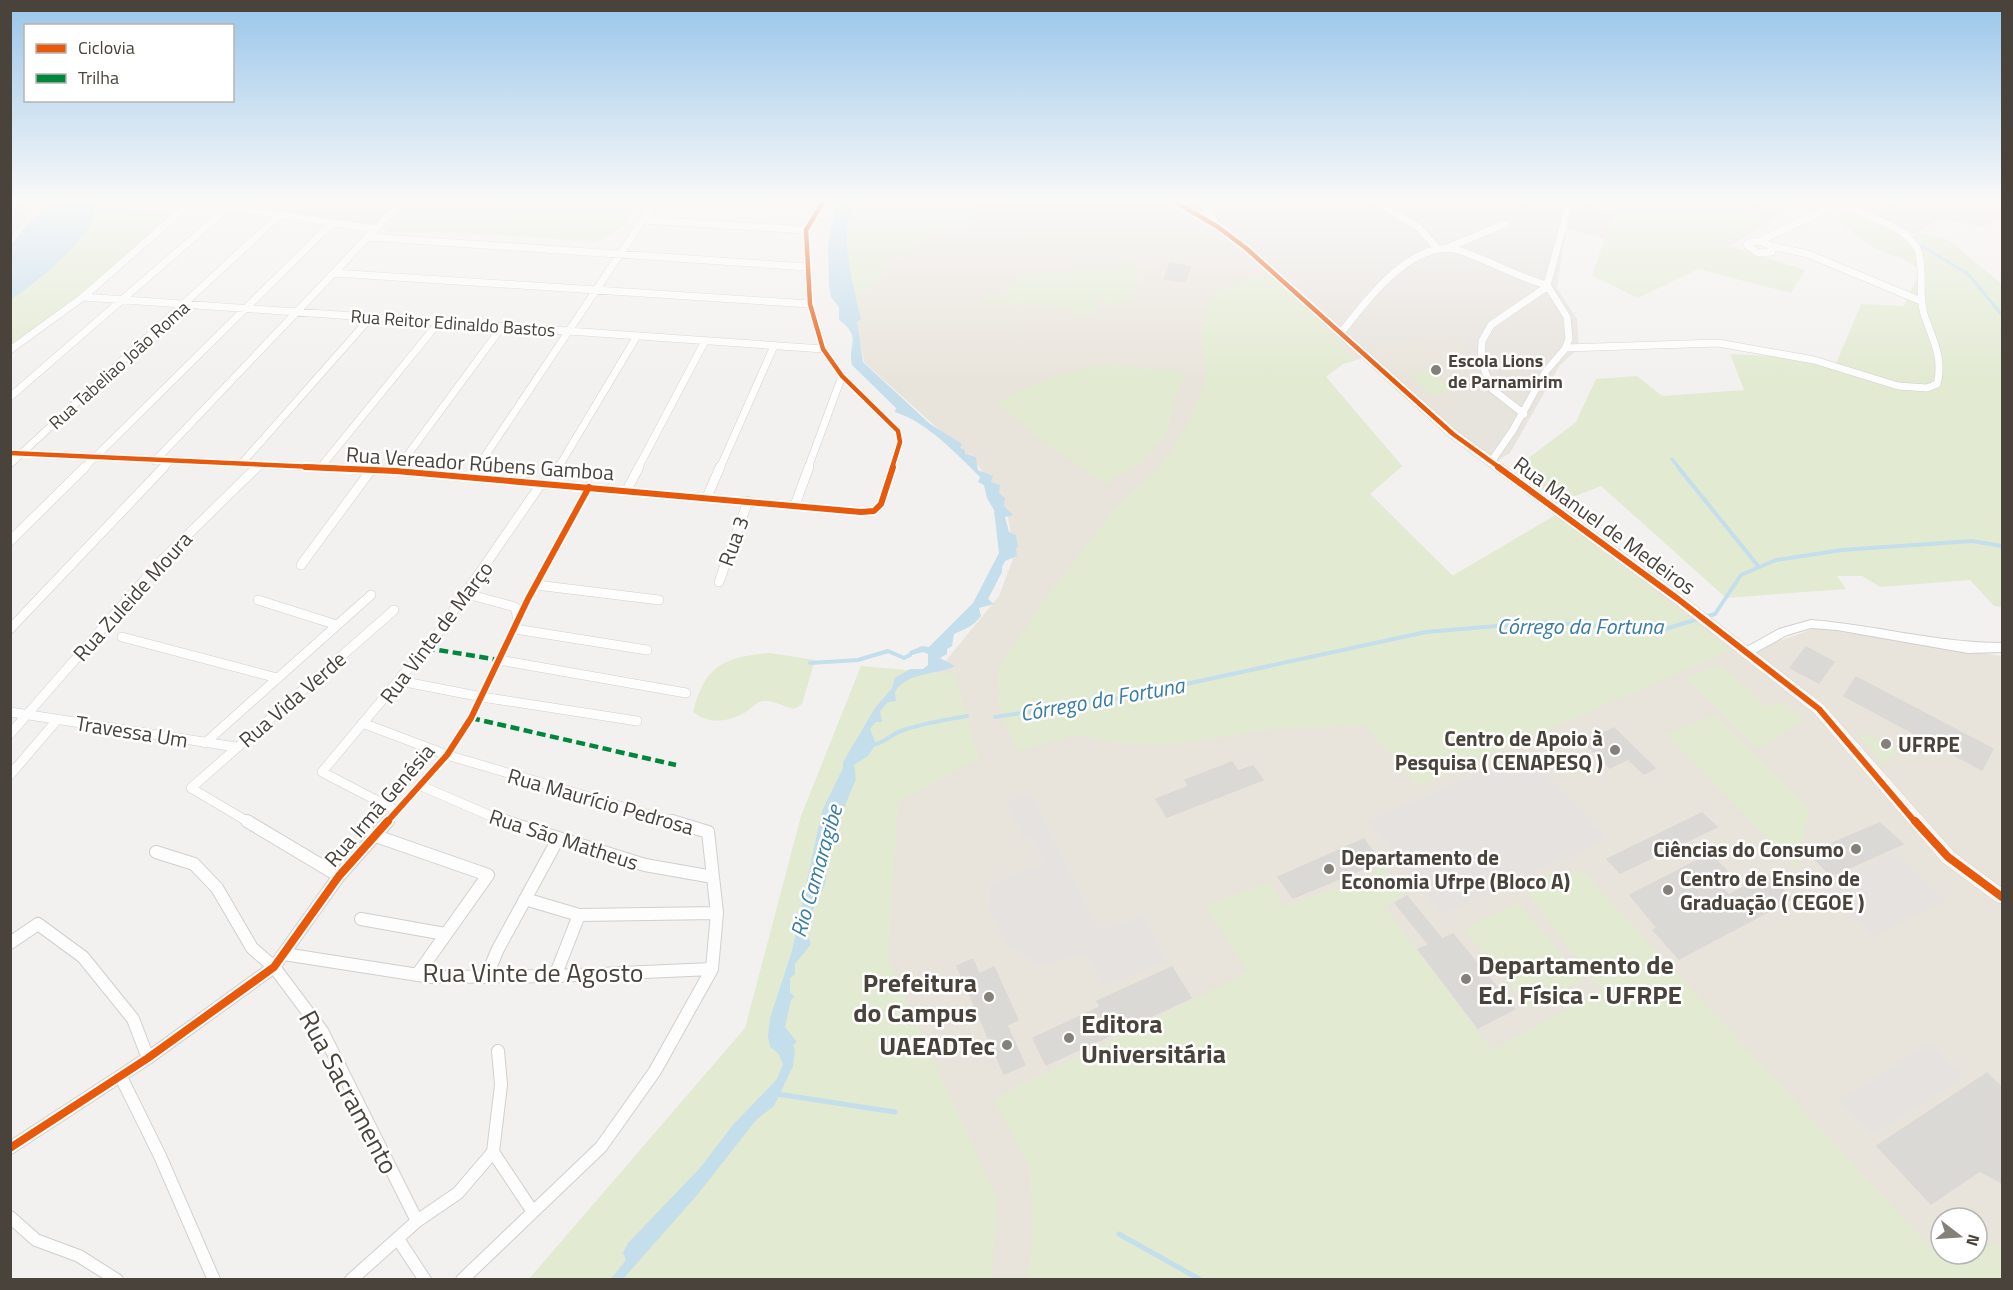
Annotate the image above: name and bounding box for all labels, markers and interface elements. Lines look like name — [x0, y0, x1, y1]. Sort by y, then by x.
legend — [24, 24, 234, 102]
text: Ciclovia — [78, 34, 135, 61]
text: Trilha — [78, 64, 119, 91]
street label: Rua Tabeliao João Roma — [43, 294, 195, 436]
street label: Rua Reitor Edinaldo Bastos — [350, 302, 556, 344]
place label: Escola Lions de Parnamirim — [1448, 347, 1563, 395]
marker: Escola Lions de Parnamirim — [1429, 363, 1443, 377]
street label: Rua Vereador Rúbens Gamboa — [345, 438, 616, 488]
street label: Rua Manuel de Medeiros — [1507, 448, 1703, 602]
street label: Rua 3 — [709, 512, 757, 570]
street label: Rua Zuleide Moura — [65, 524, 200, 668]
street label: Rua Vinte de Março — [372, 554, 500, 710]
water label: Córrego da Fortuna — [1497, 609, 1665, 643]
street label: Rua Vida Verde — [231, 643, 353, 755]
water label: Córrego da Fortuna — [1017, 667, 1189, 730]
street label: Travessa Um — [74, 706, 190, 756]
place label: Centro de Apoio à Pesquisa ( CENAPESQ ) — [1395, 722, 1603, 778]
place label: UFRPE — [1898, 728, 1960, 760]
street label: Rua Irmã Genésia — [316, 736, 442, 874]
marker: UFRPE — [1879, 737, 1893, 751]
marker: Centro de Apoio à Pesquisa ( CENAPESQ ) — [1608, 743, 1622, 757]
street label: Rua Maurício Pedrosa — [504, 759, 698, 843]
water label: Rio Camaragibe — [781, 799, 852, 941]
street label: Rua São Matheus — [485, 800, 643, 878]
place label: Ciências do Consumo — [1653, 833, 1844, 865]
place label: Departamento de Economia Ufrpe (Bloco A) — [1341, 841, 1570, 897]
marker: Ciências do Consumo — [1849, 842, 1863, 856]
marker: Departamento de Economia Ufrpe (Bloco A) — [1322, 862, 1336, 876]
place label: Centro de Ensino de Graduação ( CEGOE ) — [1680, 862, 1864, 918]
marker: Centro de Ensino de Graduação ( CEGOE ) — [1661, 883, 1675, 897]
place label: Departamento de Ed. Física - UFRPE — [1478, 945, 1682, 1014]
street label: Rua Vinte de Agosto — [422, 953, 644, 992]
place label: Prefeitura do Campus — [853, 963, 977, 1032]
marker: Departamento de Ed. Física - UFRPE — [1459, 972, 1473, 986]
marker: Prefeitura do Campus — [982, 990, 996, 1004]
street label: Rua Sacramento — [289, 1003, 409, 1181]
place label: Editora Universitária — [1081, 1004, 1226, 1073]
place label: UAEADTec — [879, 1026, 995, 1065]
marker: Editora Universitária — [1062, 1031, 1076, 1045]
marker: UAEADTec — [1000, 1038, 1014, 1052]
north arrow — [1929, 1206, 1989, 1266]
text: N — [1960, 1232, 1986, 1249]

